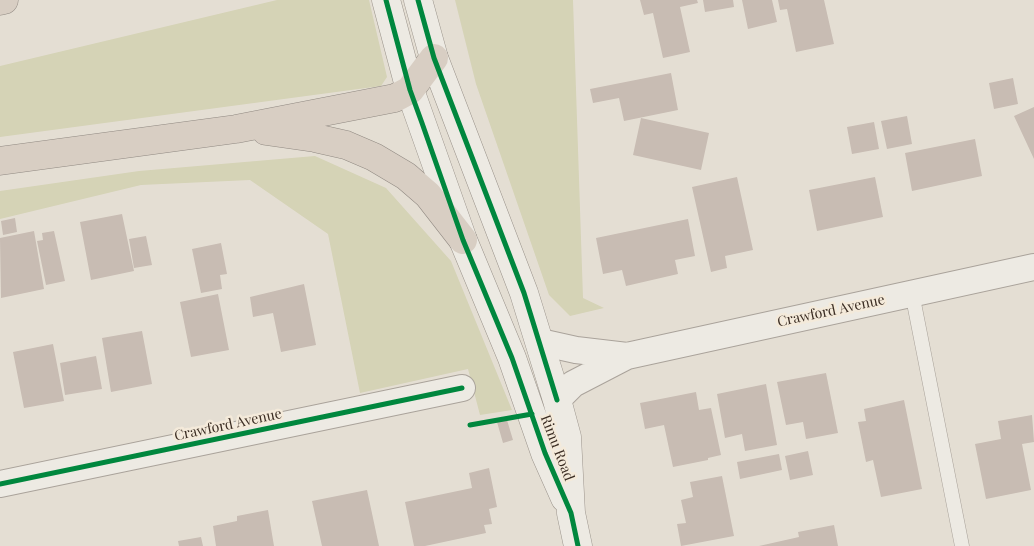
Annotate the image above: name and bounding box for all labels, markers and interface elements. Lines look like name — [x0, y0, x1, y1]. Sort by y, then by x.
street label: Crawford Avenue — [776, 291, 886, 331]
street label: Crawford Avenue — [173, 405, 283, 445]
street label: Rimu Road — [537, 413, 577, 483]

